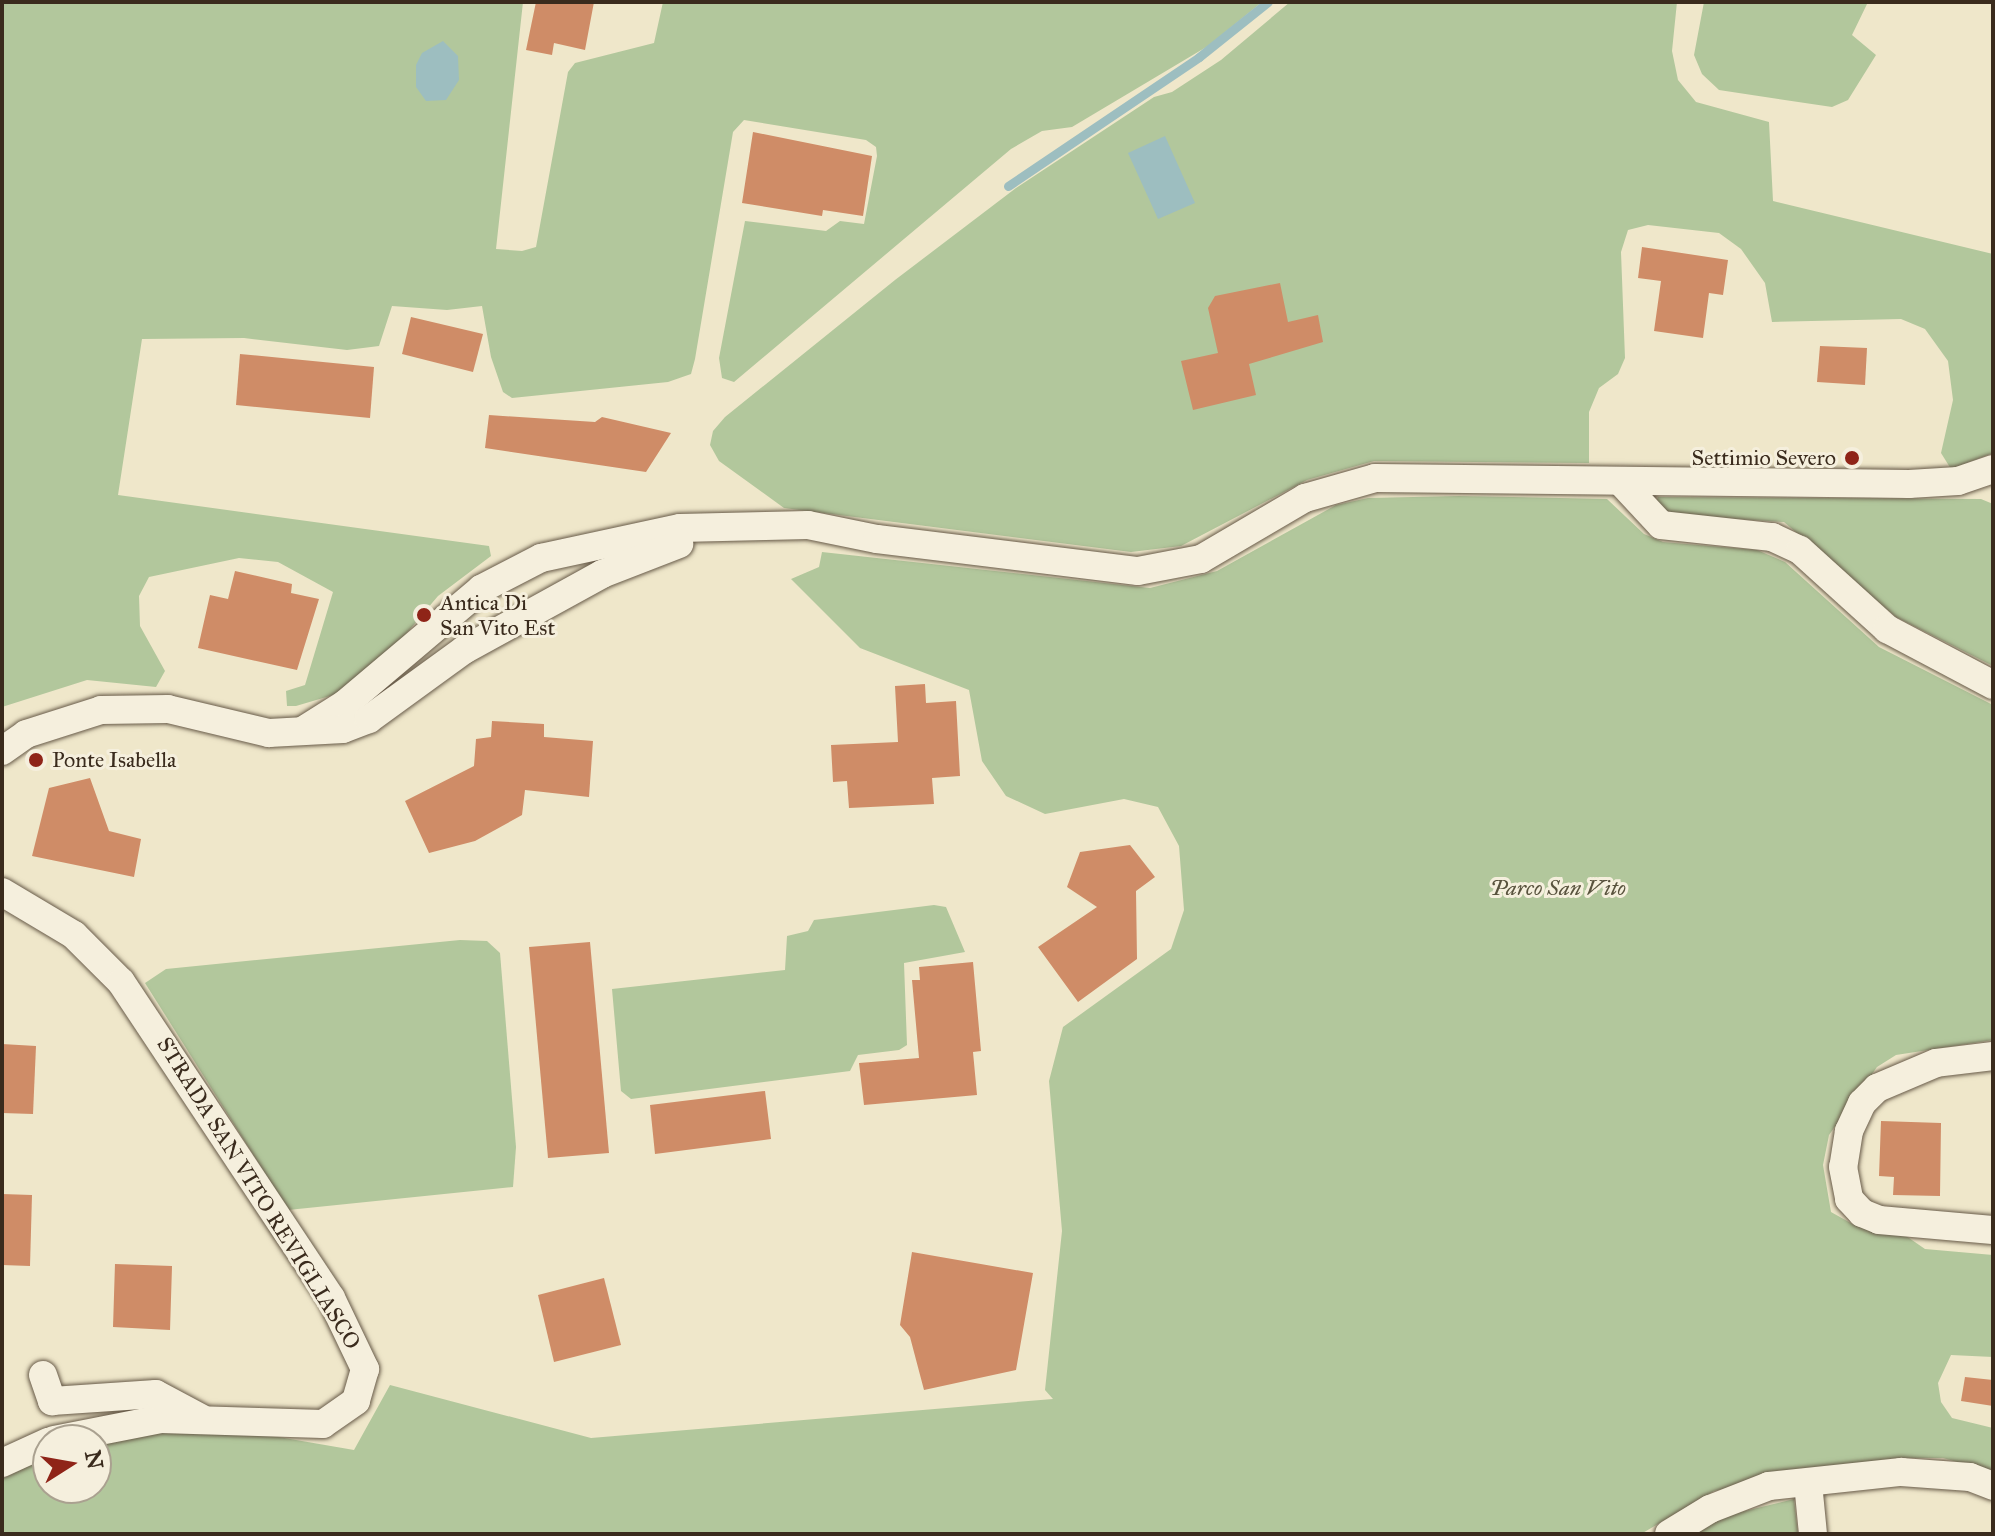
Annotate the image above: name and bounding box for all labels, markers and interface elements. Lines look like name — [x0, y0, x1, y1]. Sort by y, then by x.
place label: Settimio Severo — [1692, 445, 1836, 471]
marker: Settimio Severo — [1843, 449, 1861, 467]
place label: Antica Di San Vito Est — [440, 589, 555, 640]
marker: Antica Di San Vito Est — [415, 606, 433, 624]
place label: Ponte Isabella — [52, 747, 176, 773]
marker: Ponte Isabella — [27, 751, 45, 769]
park label: Parco San Vito — [1490, 875, 1626, 901]
street label: STRADA SAN VITO REVIGLIASCO — [152, 1032, 366, 1354]
north arrow — [32, 1424, 112, 1504]
text: N — [79, 1448, 109, 1471]

